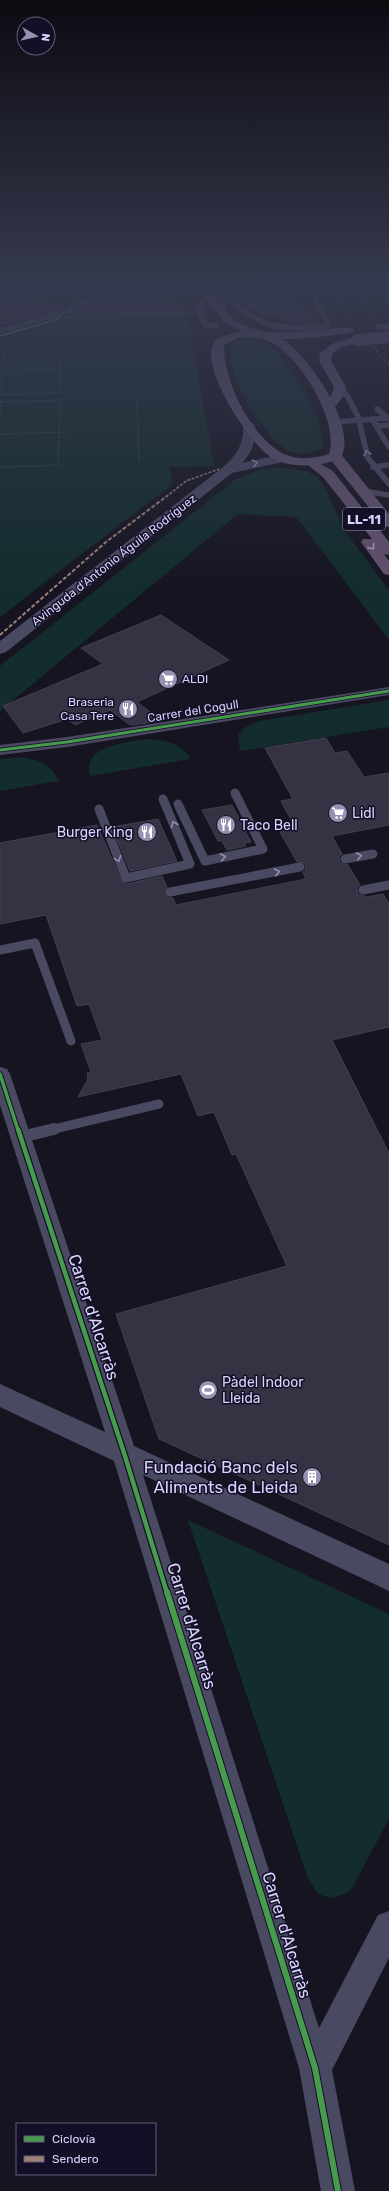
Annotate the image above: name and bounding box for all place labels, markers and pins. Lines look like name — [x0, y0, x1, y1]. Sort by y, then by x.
supermarket icon: ALDI — [157, 668, 179, 690]
place label: ALDI — [182, 672, 208, 686]
place label: Braseria Casa Tere — [60, 695, 114, 723]
restaurant icon: Braseria Casa Tere — [117, 698, 139, 720]
supermarket icon: Lidl — [327, 802, 349, 824]
place label: Lidl — [352, 805, 375, 822]
restaurant icon: Taco Bell — [215, 814, 237, 836]
place label: Taco Bell — [240, 817, 298, 834]
restaurant icon: Burger King — [136, 821, 158, 843]
place label: Burger King — [57, 824, 133, 841]
place label: Pàdel Indoor Lleida — [222, 1374, 304, 1407]
sports icon: Pàdel Indoor Lleida — [197, 1379, 219, 1401]
place label: Fundació Banc dels Aliments de Lleida — [144, 1457, 298, 1497]
building icon: Fundació Banc dels Aliments de Lleida — [301, 1466, 323, 1488]

